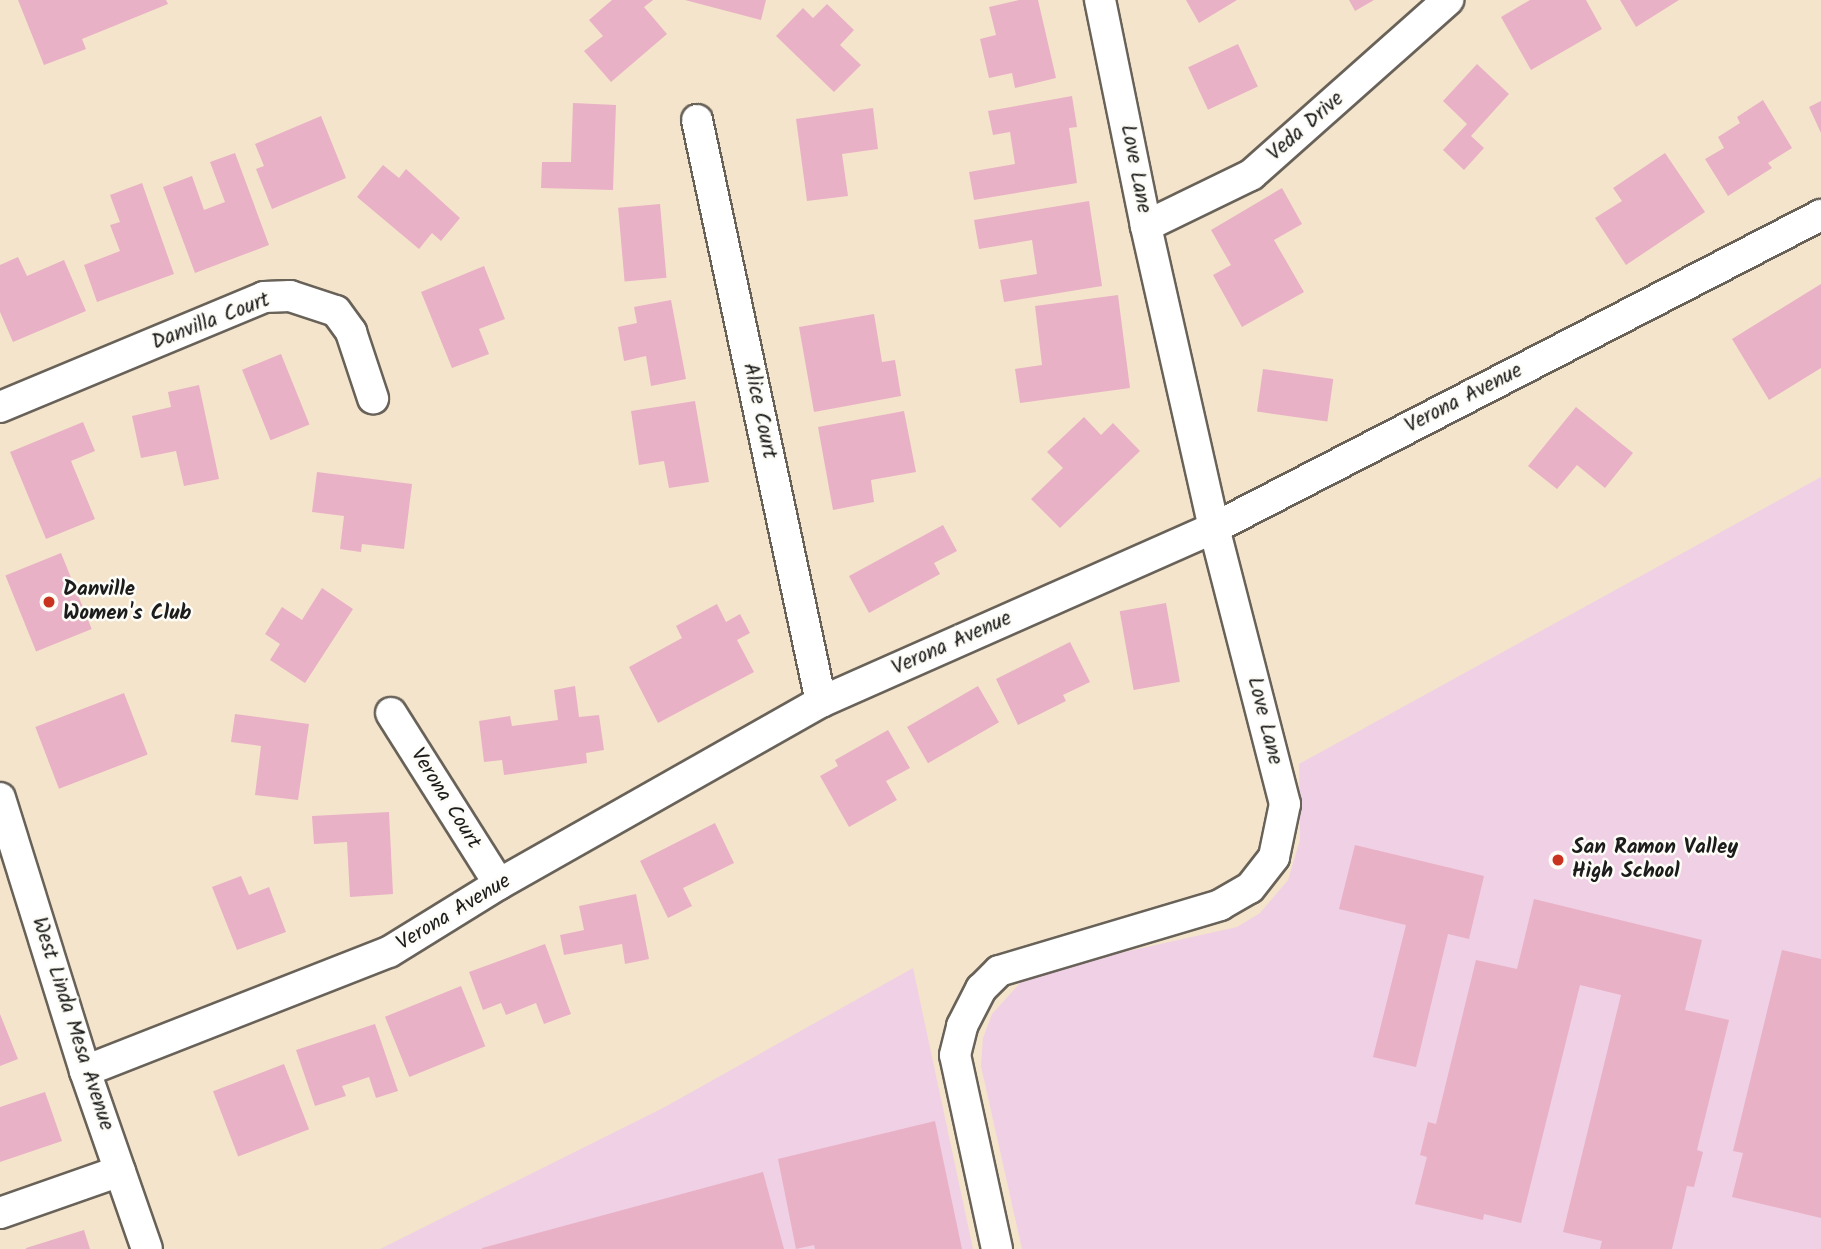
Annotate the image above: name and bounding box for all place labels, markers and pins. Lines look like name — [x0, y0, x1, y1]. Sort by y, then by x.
place label: Danville Women's Club — [63, 577, 191, 627]
marker: Danville Women's Club — [41, 594, 57, 610]
place label: San Ramon Valley High School — [1572, 835, 1738, 885]
marker: San Ramon Valley High School — [1550, 852, 1566, 868]

